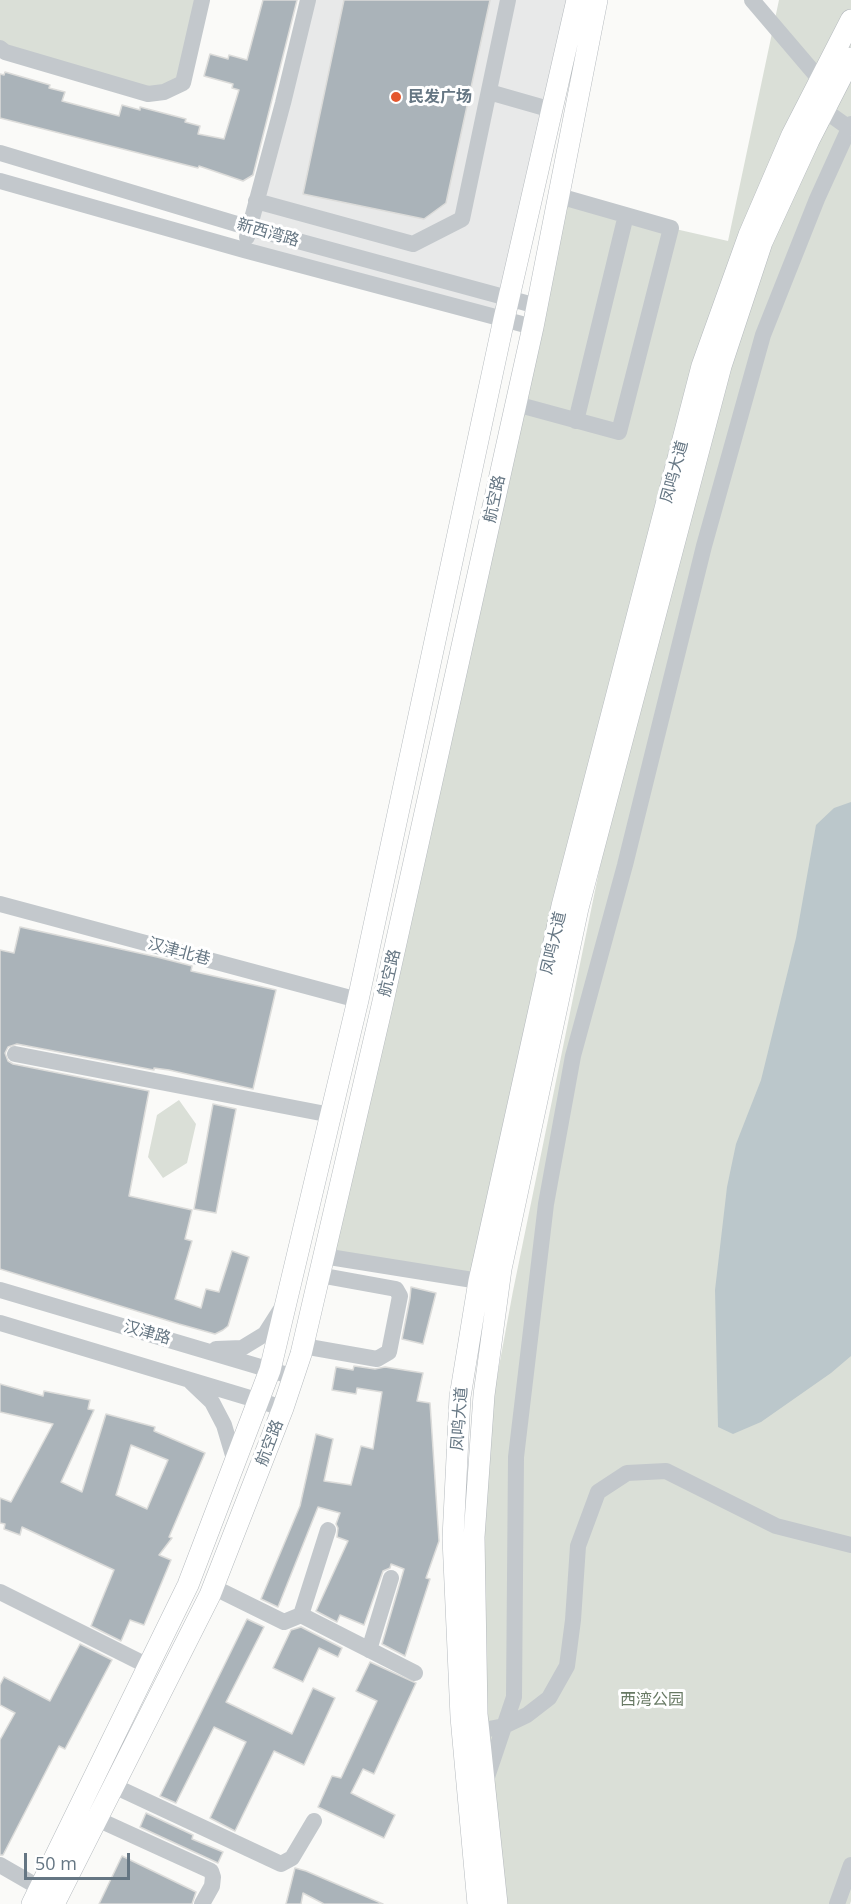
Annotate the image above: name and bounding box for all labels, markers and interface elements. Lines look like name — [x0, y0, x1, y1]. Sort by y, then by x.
place label: 民发广场 — [408, 87, 472, 107]
marker: 民发广场 — [389, 90, 403, 104]
street label: 新西湾路 — [235, 215, 301, 251]
street label: 凤鸣大道 — [657, 439, 693, 505]
street label: 航空路 — [481, 474, 509, 524]
street label: 凤鸣大道 — [537, 910, 571, 976]
street label: 汉津北巷 — [146, 934, 212, 970]
street label: 航空路 — [375, 947, 405, 999]
street label: 汉津路 — [121, 1317, 173, 1349]
street label: 凤鸣大道 — [448, 1386, 472, 1452]
street label: 航空路 — [252, 1417, 288, 1469]
park label: 西湾公园 — [620, 1690, 684, 1710]
scale bar — [27, 1841, 134, 1879]
text: 50 m — [35, 1851, 77, 1875]

